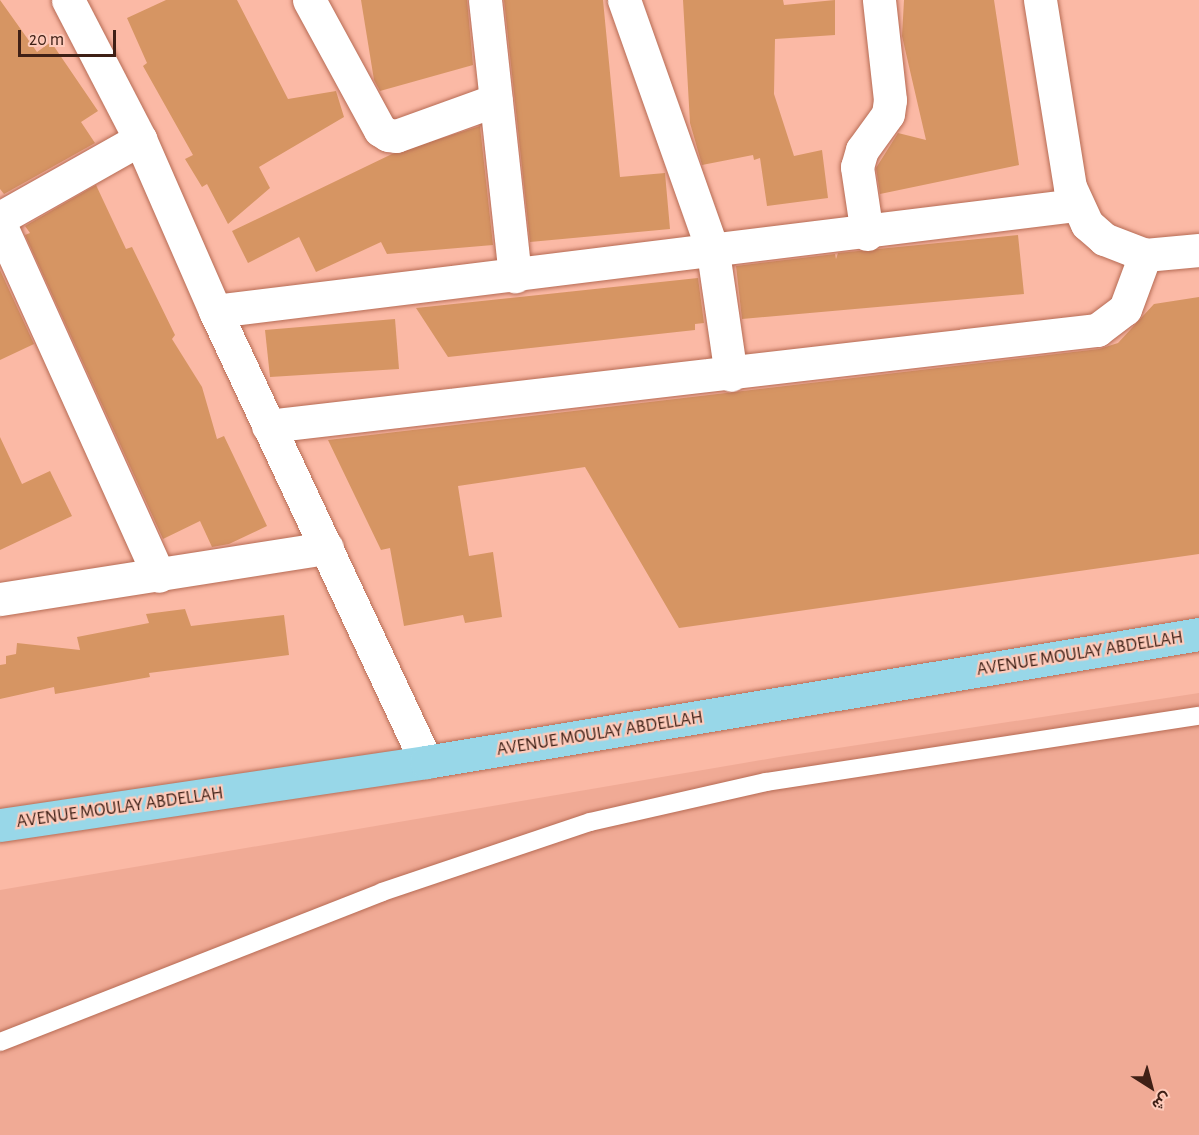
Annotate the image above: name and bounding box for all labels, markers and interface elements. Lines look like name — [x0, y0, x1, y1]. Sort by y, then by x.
scale bar — [21, 18, 118, 56]
text: 20 m — [29, 31, 64, 49]
street label: AVENUE MOULAY ABDELLAH — [975, 627, 1185, 681]
street label: AVENUE MOULAY ABDELLAH — [495, 707, 705, 761]
street label: AVENUE MOULAY ABDELLAH — [15, 783, 225, 833]
north arrow — [1121, 1057, 1181, 1117]
text: ش — [1149, 1089, 1174, 1114]

